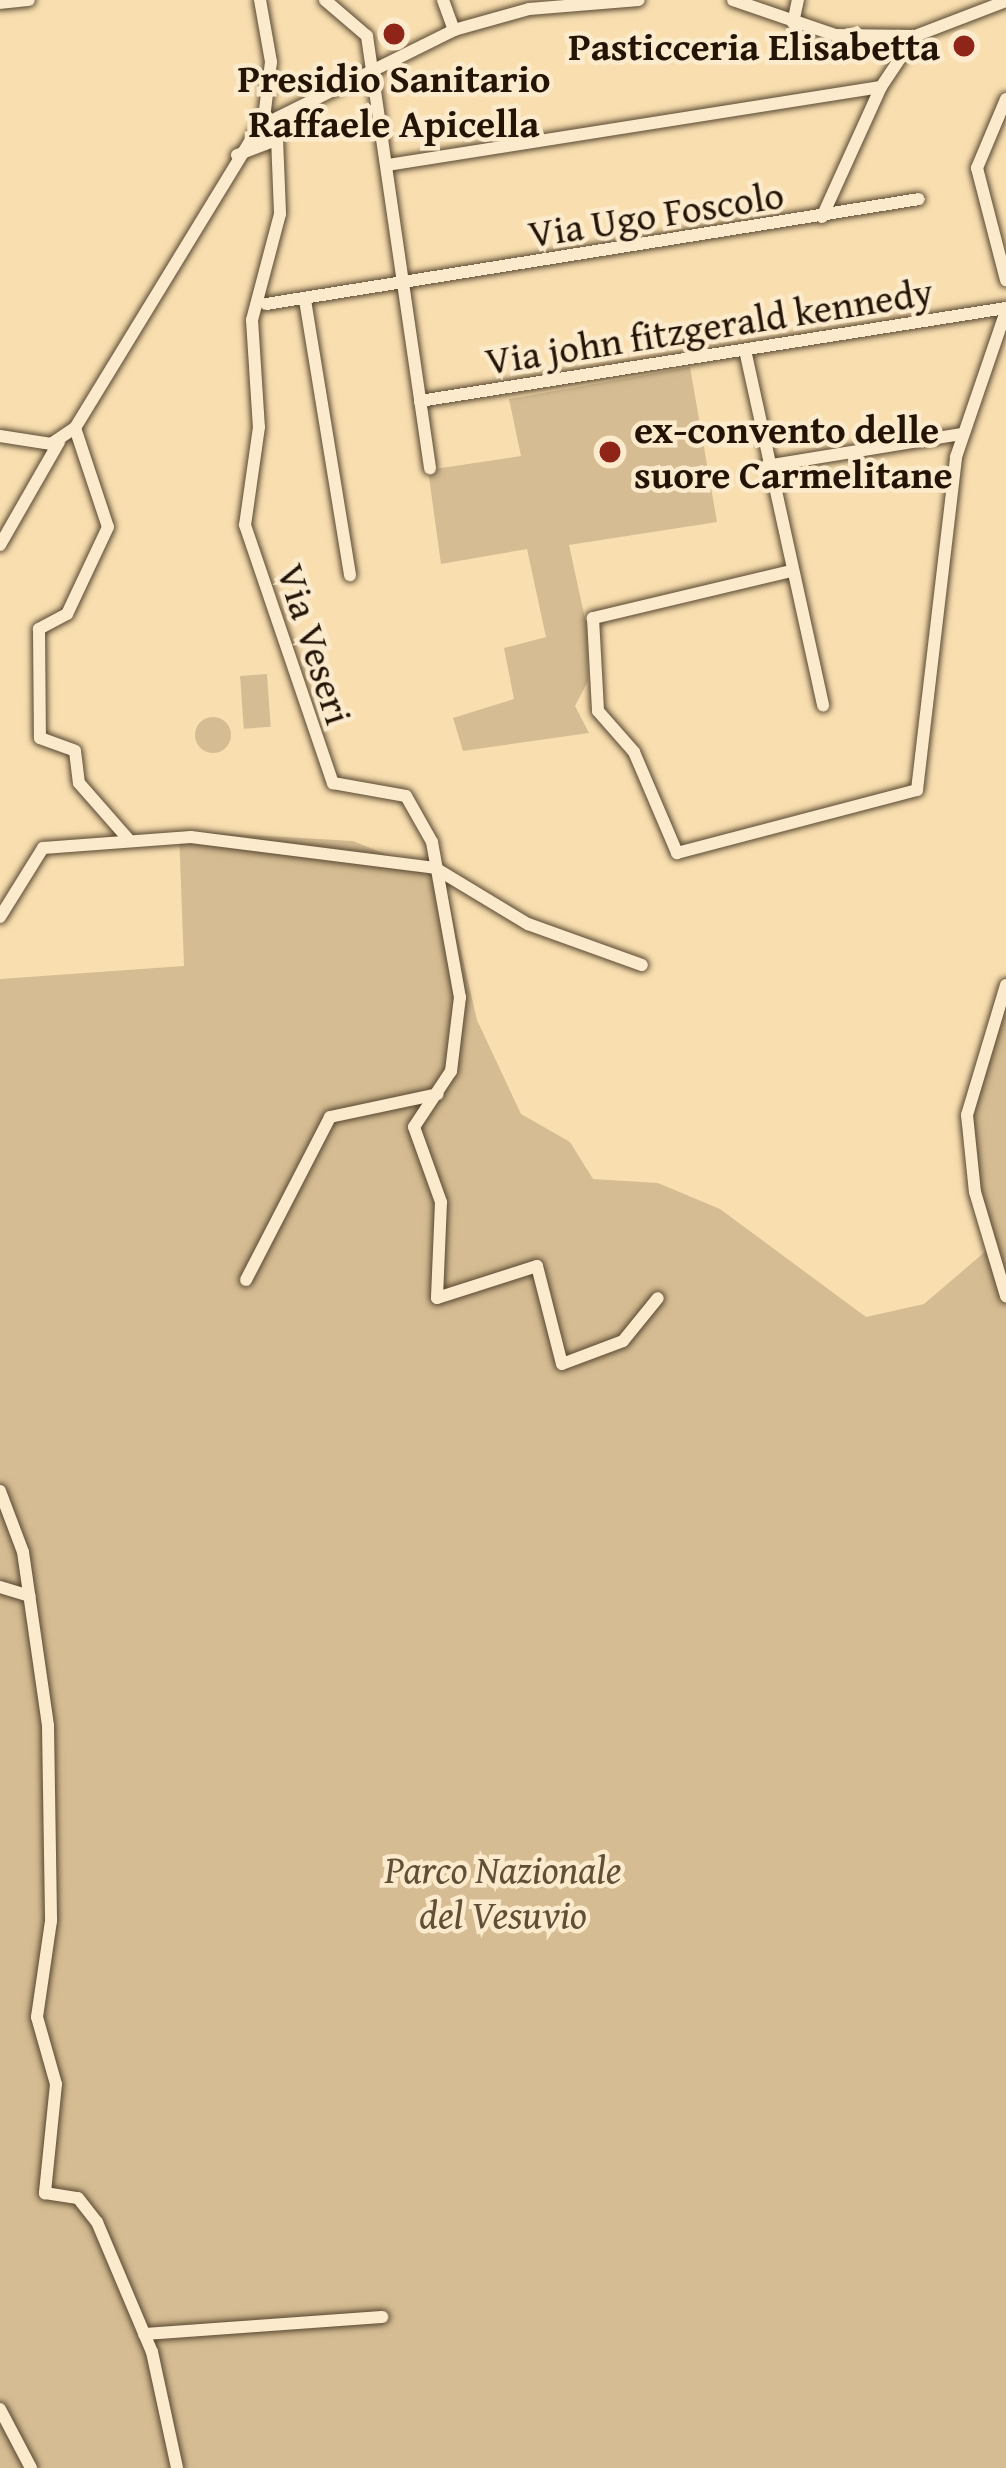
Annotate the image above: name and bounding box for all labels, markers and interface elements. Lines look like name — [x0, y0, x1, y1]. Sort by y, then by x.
marker: Presidio Sanitario Raffaele Apicella — [378, 18, 410, 50]
place label: Pasticceria Elisabetta — [568, 23, 940, 69]
marker: Pasticceria Elisabetta — [951, 33, 977, 59]
place label: Presidio Sanitario Raffaele Apicella — [238, 56, 550, 147]
street label: Via Ugo Foscolo — [525, 171, 787, 257]
street label: Via john fitzgerald kennedy — [482, 268, 936, 384]
place label: ex-convento delle suore Carmelitane — [634, 407, 953, 498]
marker: ex-convento delle suore Carmelitane — [597, 439, 623, 465]
street label: Via Veseri — [267, 558, 363, 730]
park label: Parco Nazionale del Vesuvio — [384, 1847, 622, 1938]

